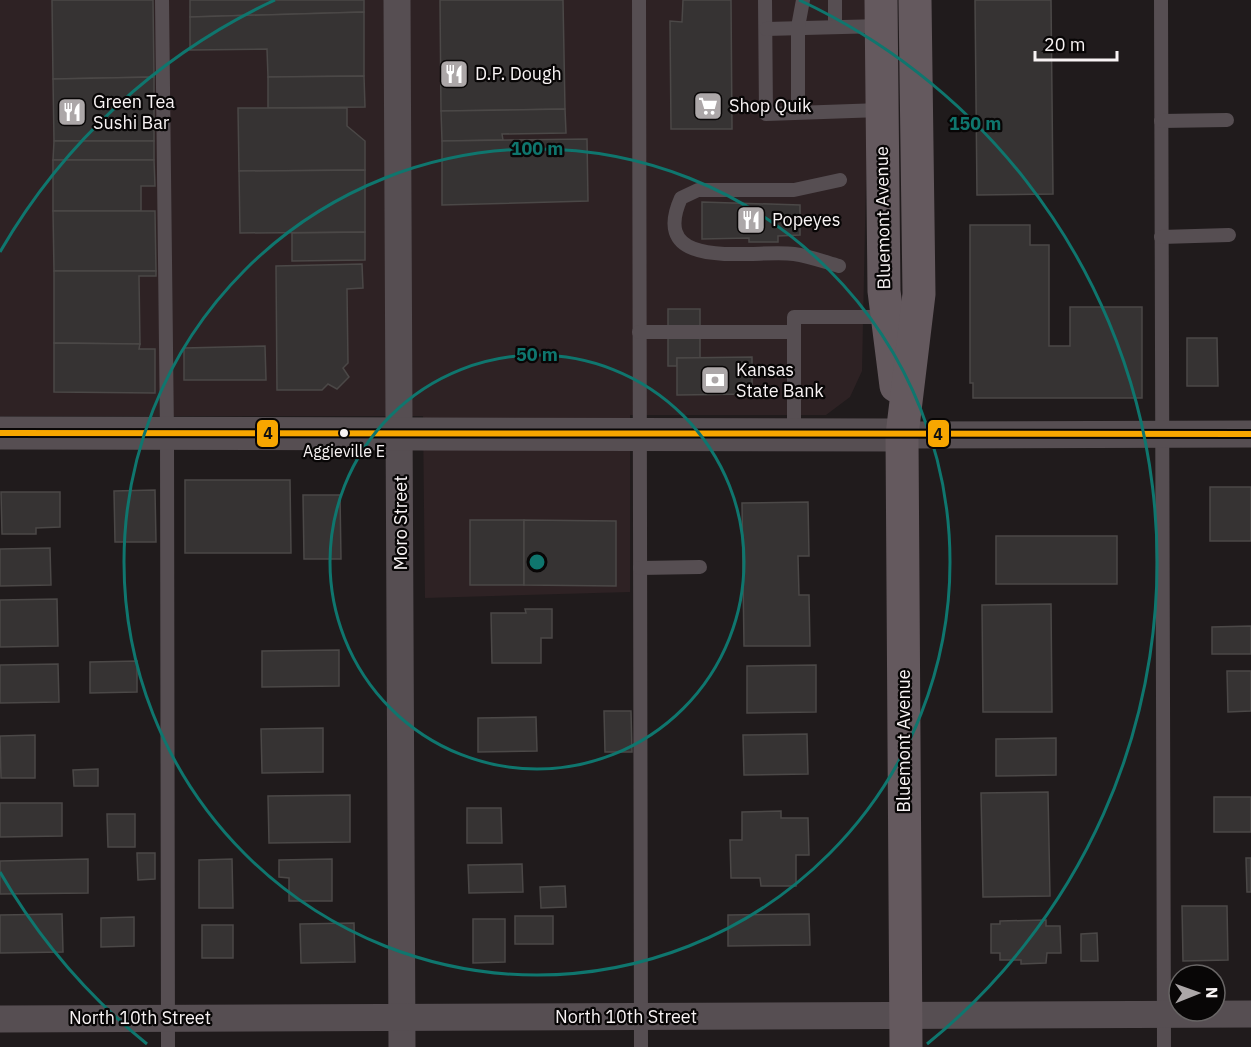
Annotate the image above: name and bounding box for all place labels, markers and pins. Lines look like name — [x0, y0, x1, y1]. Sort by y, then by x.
restaurant icon: D.P. Dough — [438, 58, 470, 90]
place label: D.P. Dough — [475, 62, 562, 85]
place label: Green Tea Sushi Bar — [93, 90, 175, 134]
supermarket icon: Shop Quik — [692, 90, 724, 122]
place label: Shop Quik — [729, 94, 812, 117]
restaurant icon: Green Tea Sushi Bar — [56, 96, 88, 128]
restaurant icon: Popeyes — [735, 204, 767, 236]
place label: Popeyes — [772, 208, 840, 231]
place label: Kansas State Bank — [736, 358, 824, 402]
bank icon: Kansas State Bank — [699, 364, 731, 396]
marker: Aggieville E — [338, 427, 350, 439]
place label: Aggieville E — [303, 441, 385, 461]
centre of rings — [527, 552, 547, 572]

